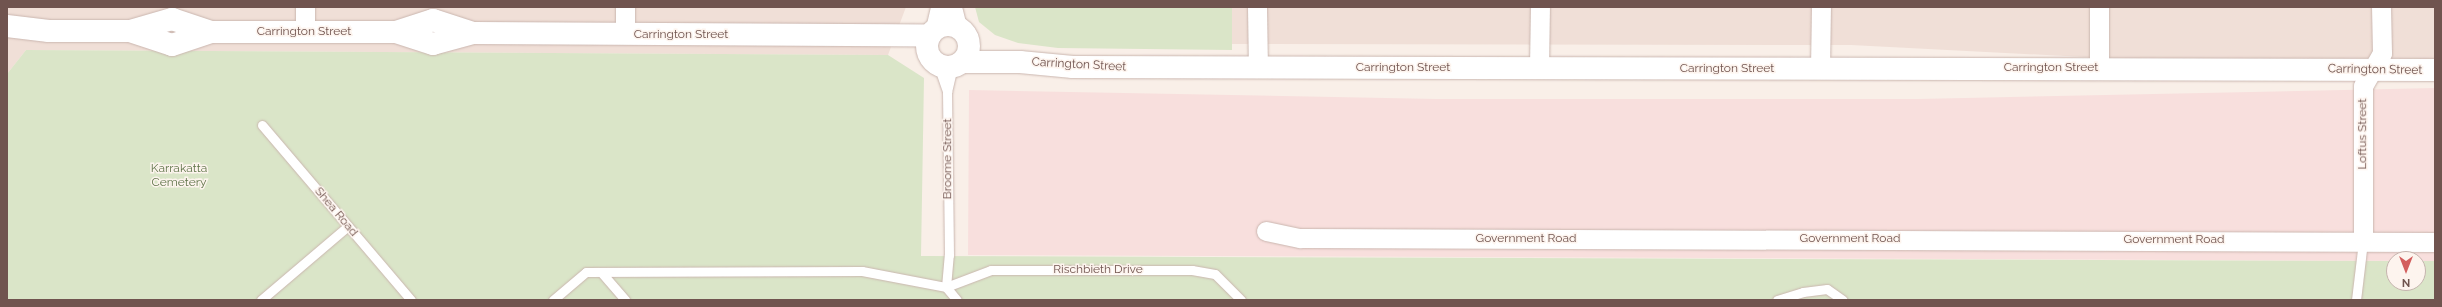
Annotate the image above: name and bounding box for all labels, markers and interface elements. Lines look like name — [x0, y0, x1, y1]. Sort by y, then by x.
street label: Carrington Street — [257, 25, 351, 39]
street label: Carrington Street — [634, 28, 728, 42]
street label: Carrington Street — [1031, 55, 1127, 75]
street label: Carrington Street — [1356, 61, 1450, 75]
street label: Carrington Street — [2004, 61, 2098, 75]
street label: Carrington Street — [1680, 62, 1774, 76]
street label: Carrington Street — [2328, 62, 2422, 78]
street label: Loftus Street — [2356, 98, 2370, 170]
street label: Broome Street — [941, 119, 955, 199]
park label: Karrakatta Cemetery — [151, 162, 207, 190]
street label: Shea Road — [311, 185, 361, 239]
street label: Government Road — [1476, 232, 1576, 246]
street label: Government Road — [1800, 232, 1900, 246]
street label: Government Road — [2124, 233, 2224, 247]
north arrow — [2386, 251, 2426, 291]
street label: Rischbieth Drive — [1053, 263, 1143, 277]
text: N — [2402, 276, 2410, 289]

